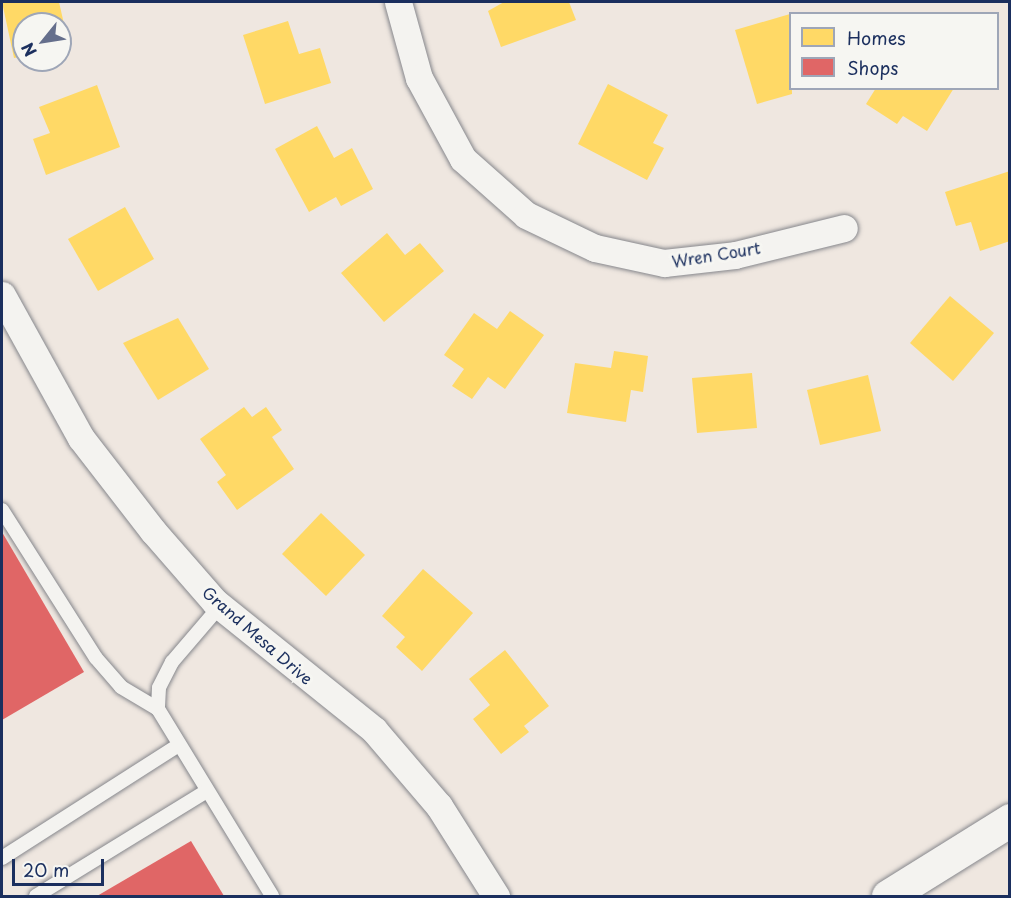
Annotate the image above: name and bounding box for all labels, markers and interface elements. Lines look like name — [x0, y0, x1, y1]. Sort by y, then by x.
north arrow — [12, 12, 72, 72]
legend — [789, 12, 999, 90]
text: Homes — [847, 24, 905, 51]
text: N — [15, 39, 42, 61]
text: Shops — [847, 54, 898, 81]
street label: Wren Court — [670, 237, 762, 271]
street label: Grand Mesa Drive — [198, 581, 318, 689]
scale bar — [15, 847, 106, 885]
text: 20 m — [23, 856, 69, 883]

